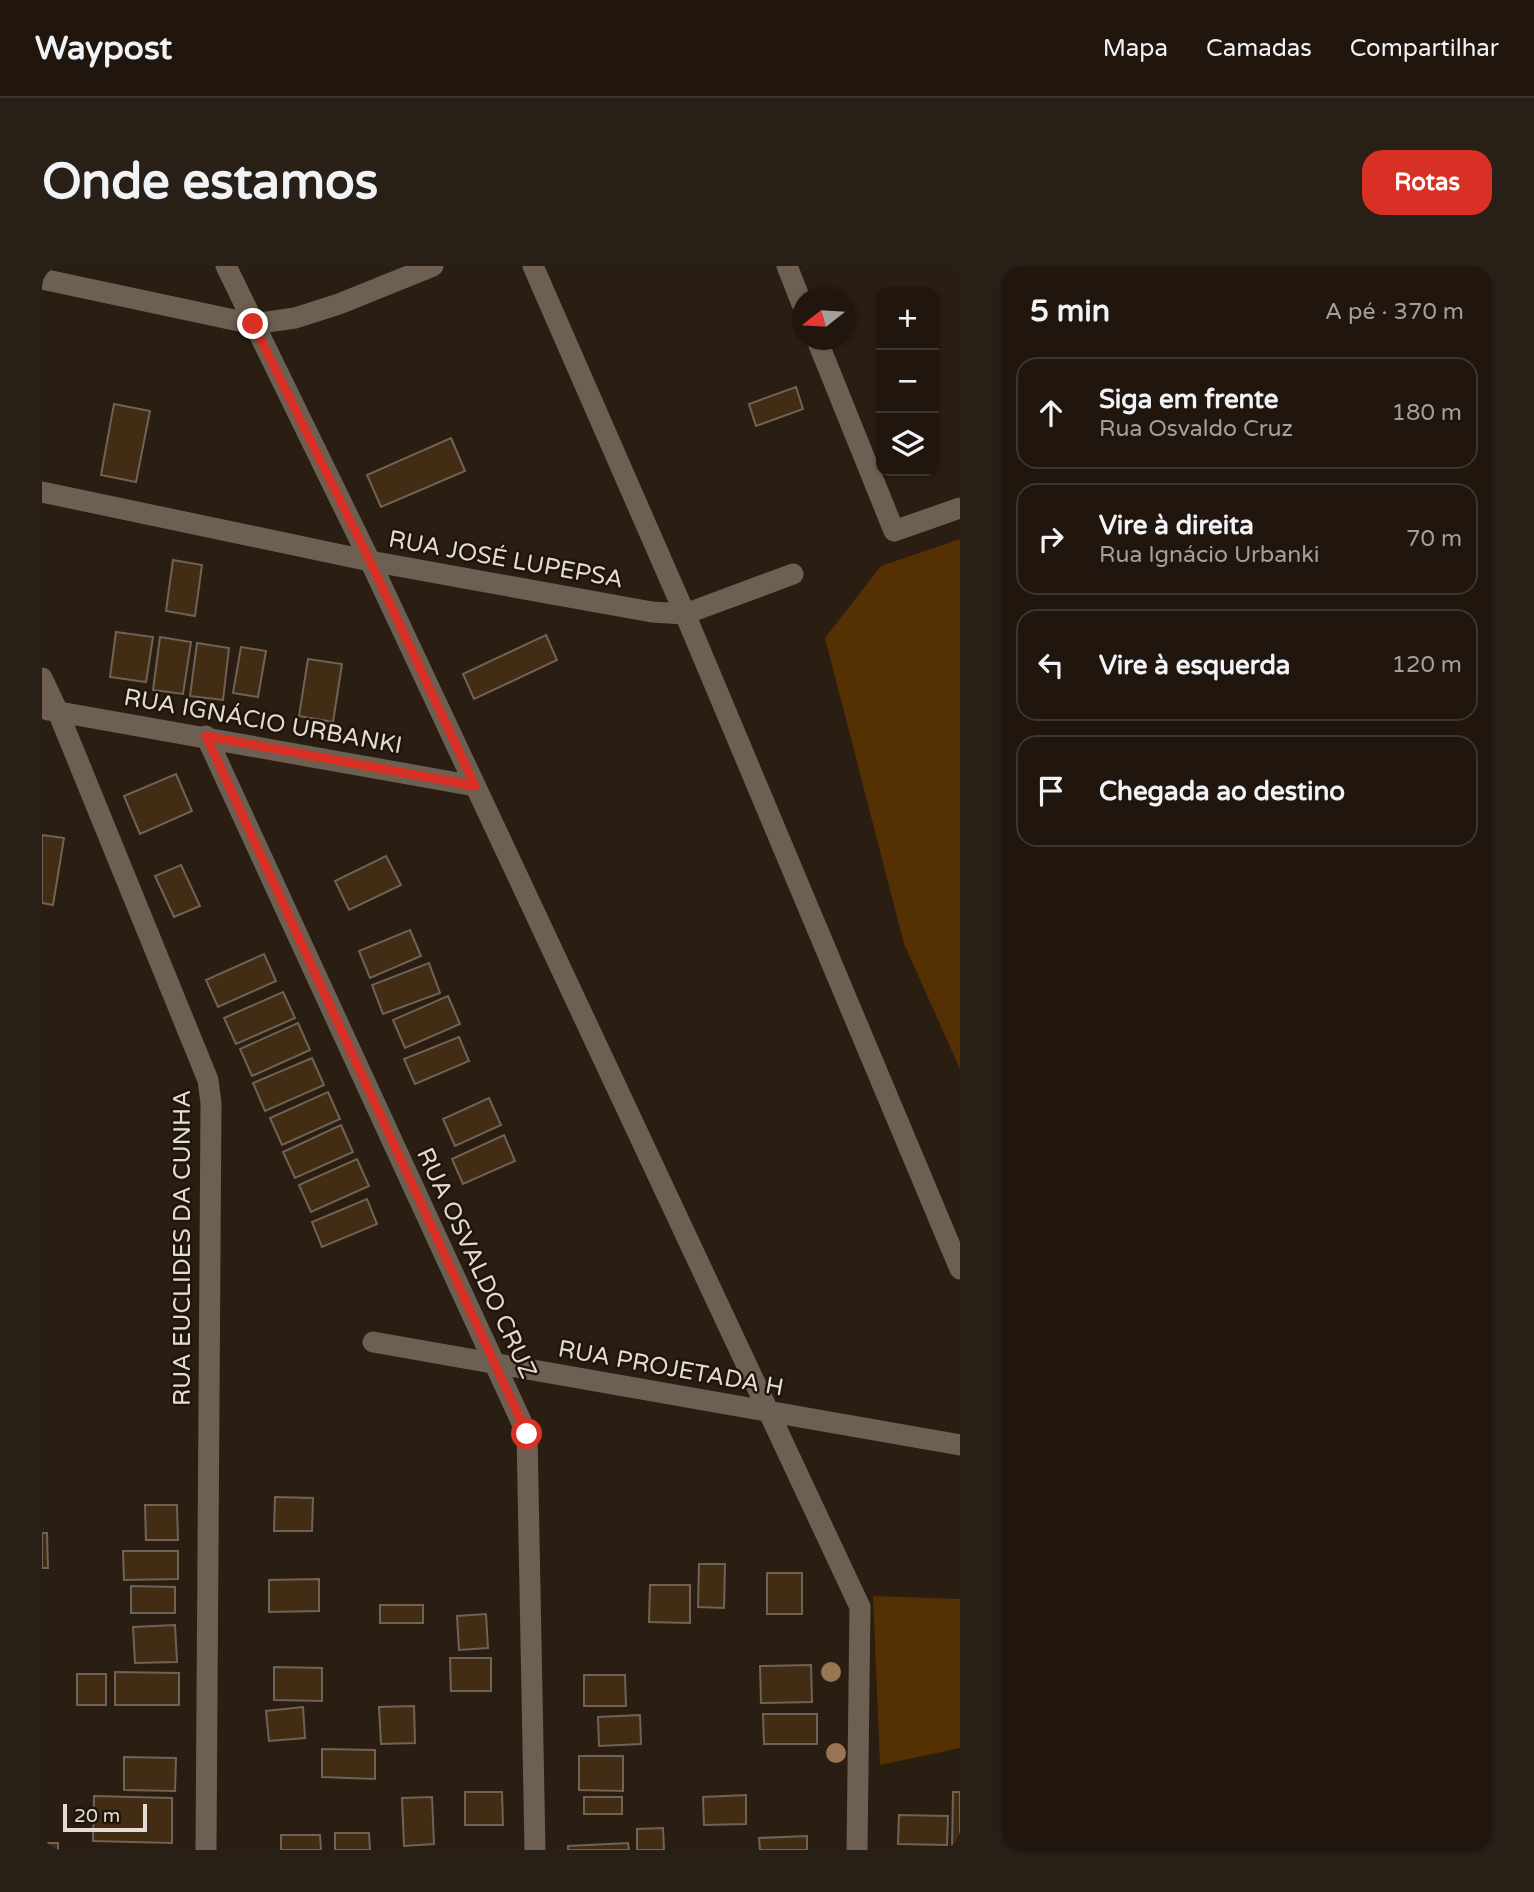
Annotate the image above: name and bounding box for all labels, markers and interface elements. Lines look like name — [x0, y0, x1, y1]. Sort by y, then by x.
text: Waypost — [35, 29, 172, 68]
text: Mapa — [1103, 34, 1168, 63]
text: Camadas — [1206, 34, 1312, 63]
text: Compartilhar — [1350, 34, 1499, 63]
button: Rotas — [1362, 150, 1492, 215]
text: Onde estamos — [42, 153, 378, 212]
north arrow — [792, 287, 855, 350]
map controls — [876, 287, 939, 476]
button: + — [876, 287, 939, 350]
text: 5 min — [1030, 293, 1110, 330]
text: A pé · 370 m — [1325, 298, 1464, 326]
route end — [237, 308, 268, 339]
button: − — [876, 350, 939, 413]
text: Siga em frente — [1099, 384, 1279, 415]
icon: ahead — [1032, 394, 1070, 432]
text: 180 m — [1392, 399, 1462, 427]
button: layers — [876, 413, 939, 476]
text: Rua Osvaldo Cruz — [1099, 415, 1293, 443]
text: Vire à direita — [1099, 510, 1254, 541]
icon: right — [1032, 520, 1070, 558]
street label: RUA JOSÉ LUPEPSA — [386, 524, 626, 594]
text: 70 m — [1406, 525, 1462, 553]
text: Rua Ignácio Urbanki — [1099, 541, 1319, 569]
icon: left — [1032, 646, 1070, 684]
text: Vire à esquerda — [1099, 650, 1290, 681]
text: 120 m — [1392, 651, 1462, 679]
street label: RUA IGNÁCIO URBANKI — [122, 682, 404, 760]
icon: arrive — [1032, 772, 1070, 810]
text: Chegada ao destino — [1099, 776, 1345, 807]
street label: RUA EUCLIDES DA CUNHA — [168, 1090, 197, 1406]
street label: RUA OSVALDO CRUZ — [410, 1143, 543, 1383]
street label: RUA PROJETADA H — [556, 1334, 786, 1403]
route start — [511, 1418, 542, 1449]
scale bar — [63, 1801, 147, 1833]
text: 20 m — [74, 1805, 120, 1827]

